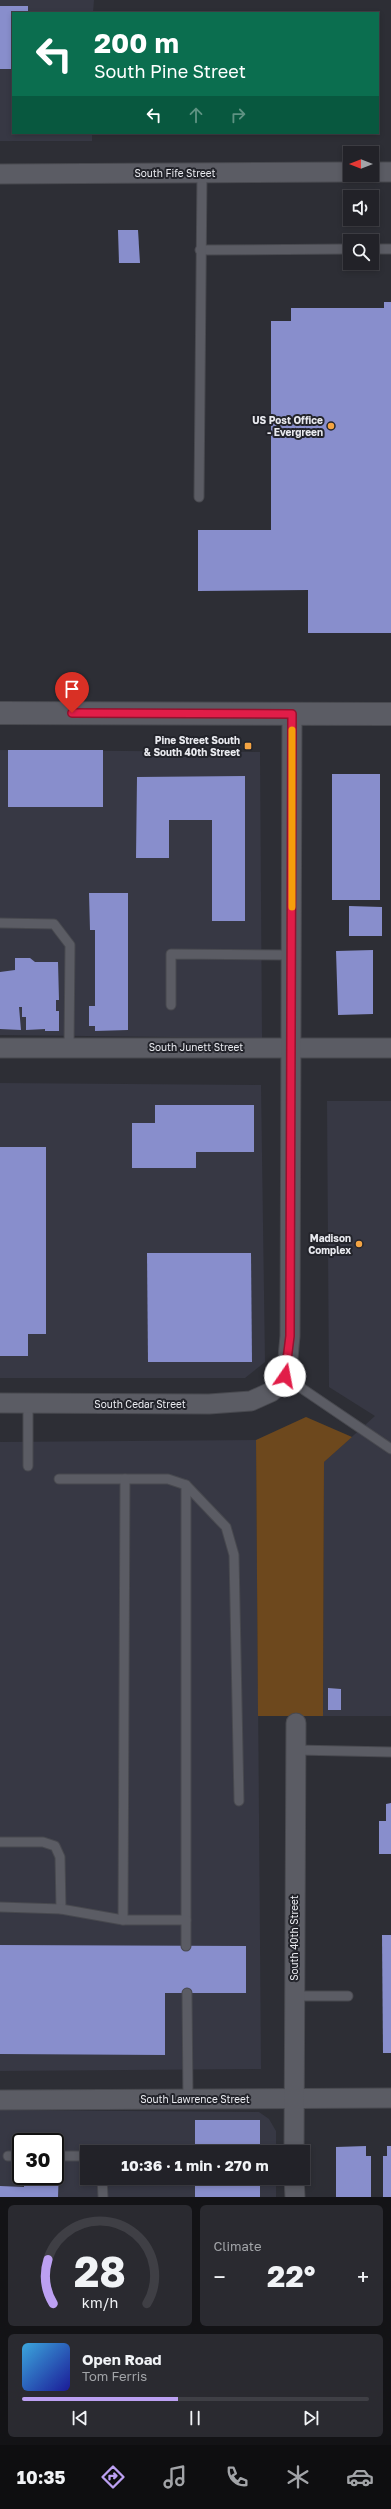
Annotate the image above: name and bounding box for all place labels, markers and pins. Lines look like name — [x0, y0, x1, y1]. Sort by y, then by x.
place label: US Post Office - Evergreen — [252, 414, 323, 438]
marker: US Post Office - Evergreen — [326, 421, 336, 431]
pin — [55, 672, 89, 713]
place label: Pine Street South & South 40th Street — [144, 734, 240, 758]
marker: Pine Street South & South 40th Street — [243, 741, 253, 751]
place label: Madison Complex — [308, 1232, 351, 1256]
marker: Madison Complex — [354, 1239, 364, 1249]

